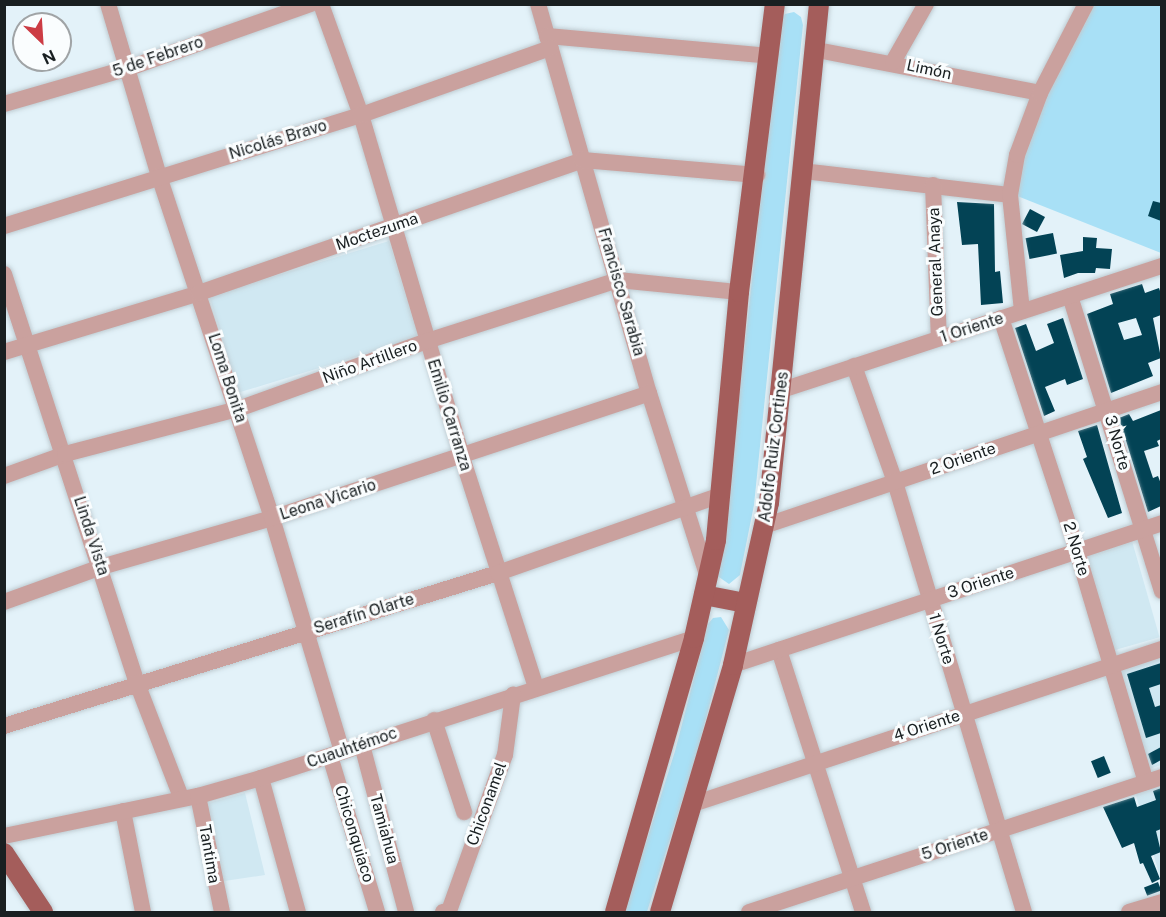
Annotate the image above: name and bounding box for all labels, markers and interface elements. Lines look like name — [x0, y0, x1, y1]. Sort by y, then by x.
north arrow — [12, 12, 72, 72]
street label: 5 de Febrero — [110, 32, 206, 82]
text: N — [39, 46, 59, 68]
street label: Limón — [905, 56, 953, 84]
street label: Nicolás Bravo — [227, 116, 329, 164]
street label: General Anaya — [925, 207, 947, 317]
street label: Moctezuma — [333, 209, 421, 255]
street label: Francisco Sarabia — [594, 226, 648, 358]
street label: 1 Oriente — [938, 309, 1006, 347]
street label: Loma Bonita — [204, 331, 250, 425]
street label: Niño Artillero — [320, 336, 420, 388]
street label: Emilio Carranza — [423, 357, 475, 473]
street label: Adolfo Ruiz Cortines — [755, 371, 793, 523]
street label: 3 Norte — [1100, 413, 1134, 473]
street label: 2 Oriente — [928, 439, 998, 479]
street label: Leona Vicario — [277, 475, 379, 525]
street label: Linda Vista — [69, 494, 113, 578]
street label: 2 Norte — [1059, 520, 1093, 578]
street label: 3 Oriente — [945, 563, 1017, 603]
street label: Serafín Olarte — [311, 590, 417, 638]
street label: 1 Norte — [924, 611, 958, 667]
street label: 4 Oriente — [891, 706, 963, 746]
street label: Cuauhtémoc — [304, 724, 400, 772]
street label: Chiconamel — [463, 760, 511, 848]
street label: Chiconquiaco — [330, 783, 378, 885]
street label: Tamiahua — [365, 792, 403, 866]
street label: Tantima — [194, 823, 224, 885]
street label: 5 Oriente — [919, 825, 991, 865]

